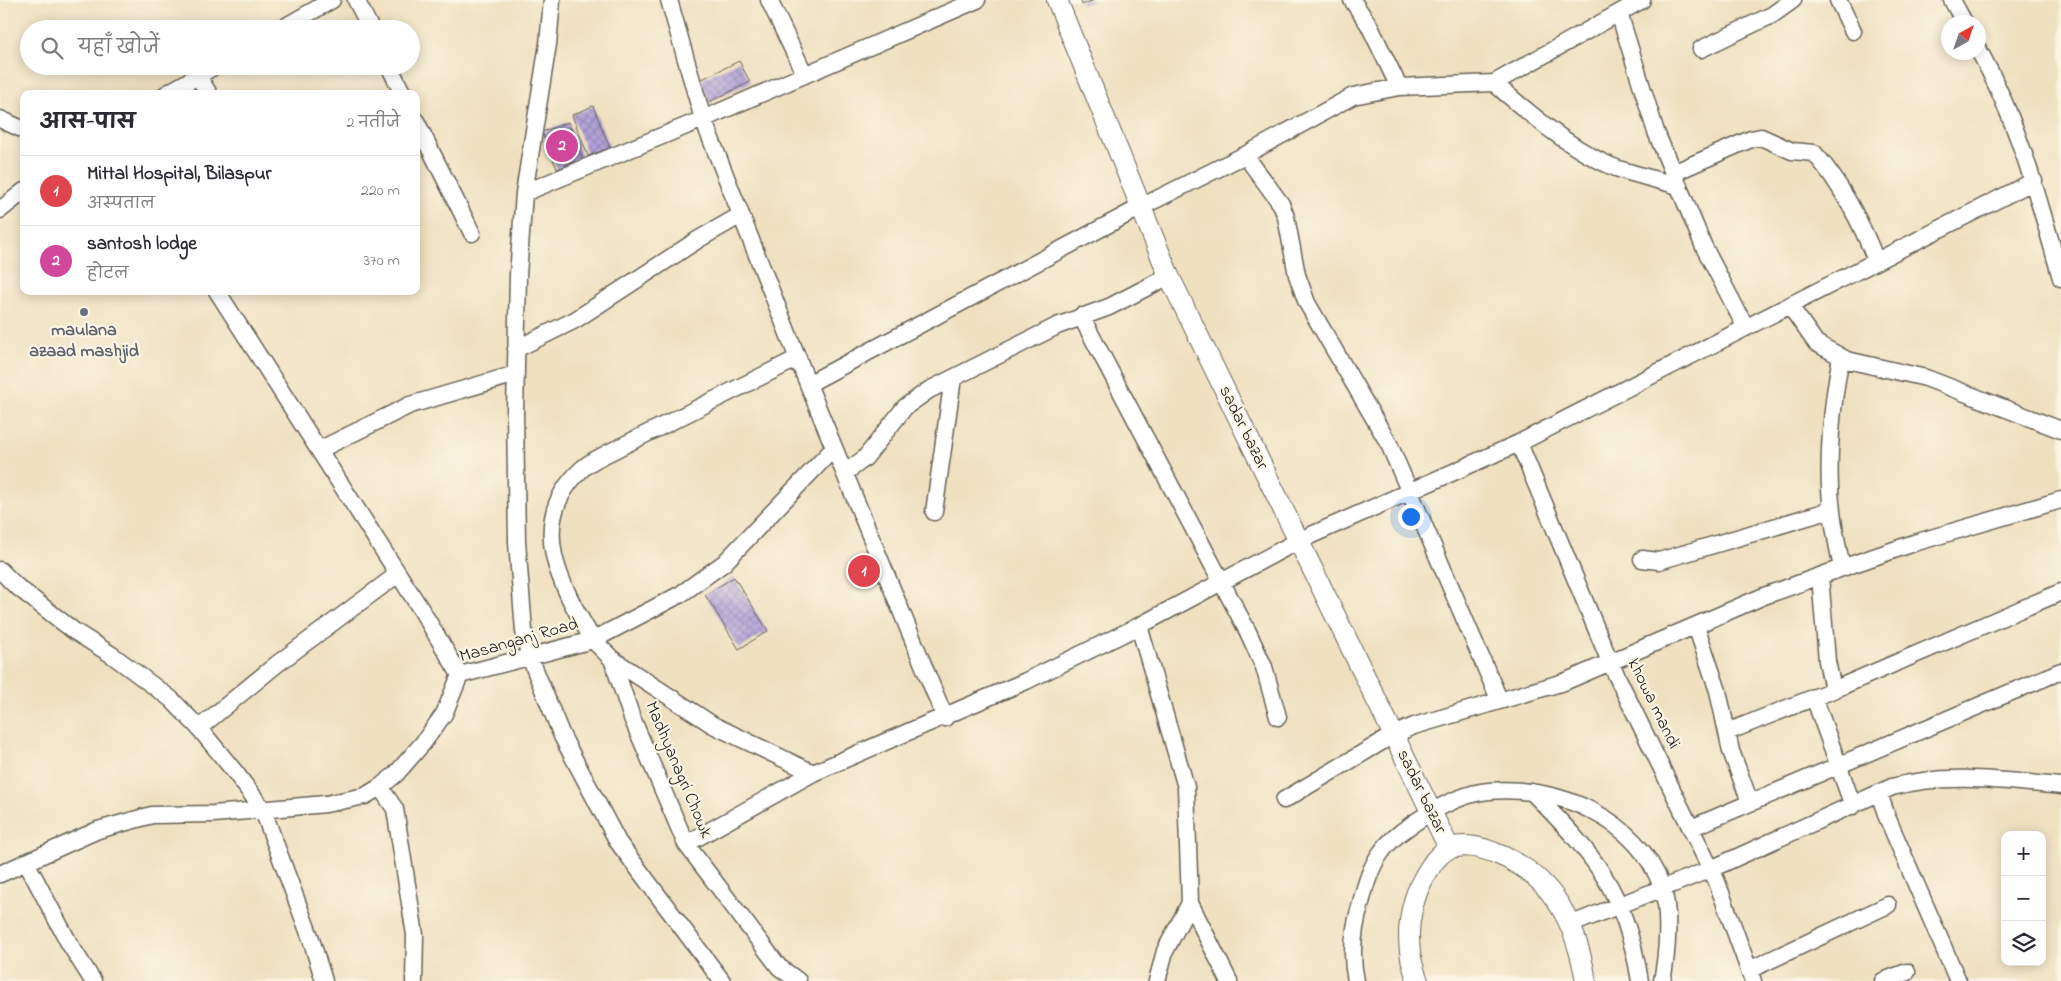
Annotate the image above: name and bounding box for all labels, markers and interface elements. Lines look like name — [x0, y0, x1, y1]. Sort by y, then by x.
north arrow — [1941, 15, 1986, 60]
search box — [20, 20, 420, 75]
icon: search — [38, 34, 66, 62]
text: यहाँ खोजें — [78, 35, 160, 62]
text: आस-पास — [40, 108, 135, 138]
text: 2 नतीजे — [347, 111, 400, 135]
pin: 2 — [546, 127, 578, 165]
text: Mittal Hospital, Bilaspur — [87, 161, 272, 188]
text: 1 — [53, 179, 59, 203]
text: 220 m — [361, 179, 400, 203]
text: अस्पताल — [87, 192, 155, 216]
text: santosh lodge — [87, 231, 197, 258]
text: 2 — [52, 249, 60, 273]
text: 370 m — [363, 249, 400, 273]
text: होटल — [87, 262, 129, 286]
marker: maulana azaad mashjid — [78, 306, 90, 318]
place label: maulana azaad mashjid — [29, 318, 140, 365]
street label: sadar bazar — [1211, 381, 1275, 475]
your location — [1398, 504, 1424, 530]
pin: 1 — [848, 552, 880, 590]
street label: Masanganj Road — [457, 612, 582, 671]
street label: khowa mandi — [1620, 654, 1686, 754]
street label: Madhyanagri Chowk — [637, 698, 719, 843]
street label: sadar bazar — [1389, 745, 1453, 839]
map controls — [2001, 831, 2046, 966]
button: + — [2001, 831, 2046, 876]
button: − — [2001, 876, 2046, 921]
button: layers — [2001, 921, 2046, 966]

